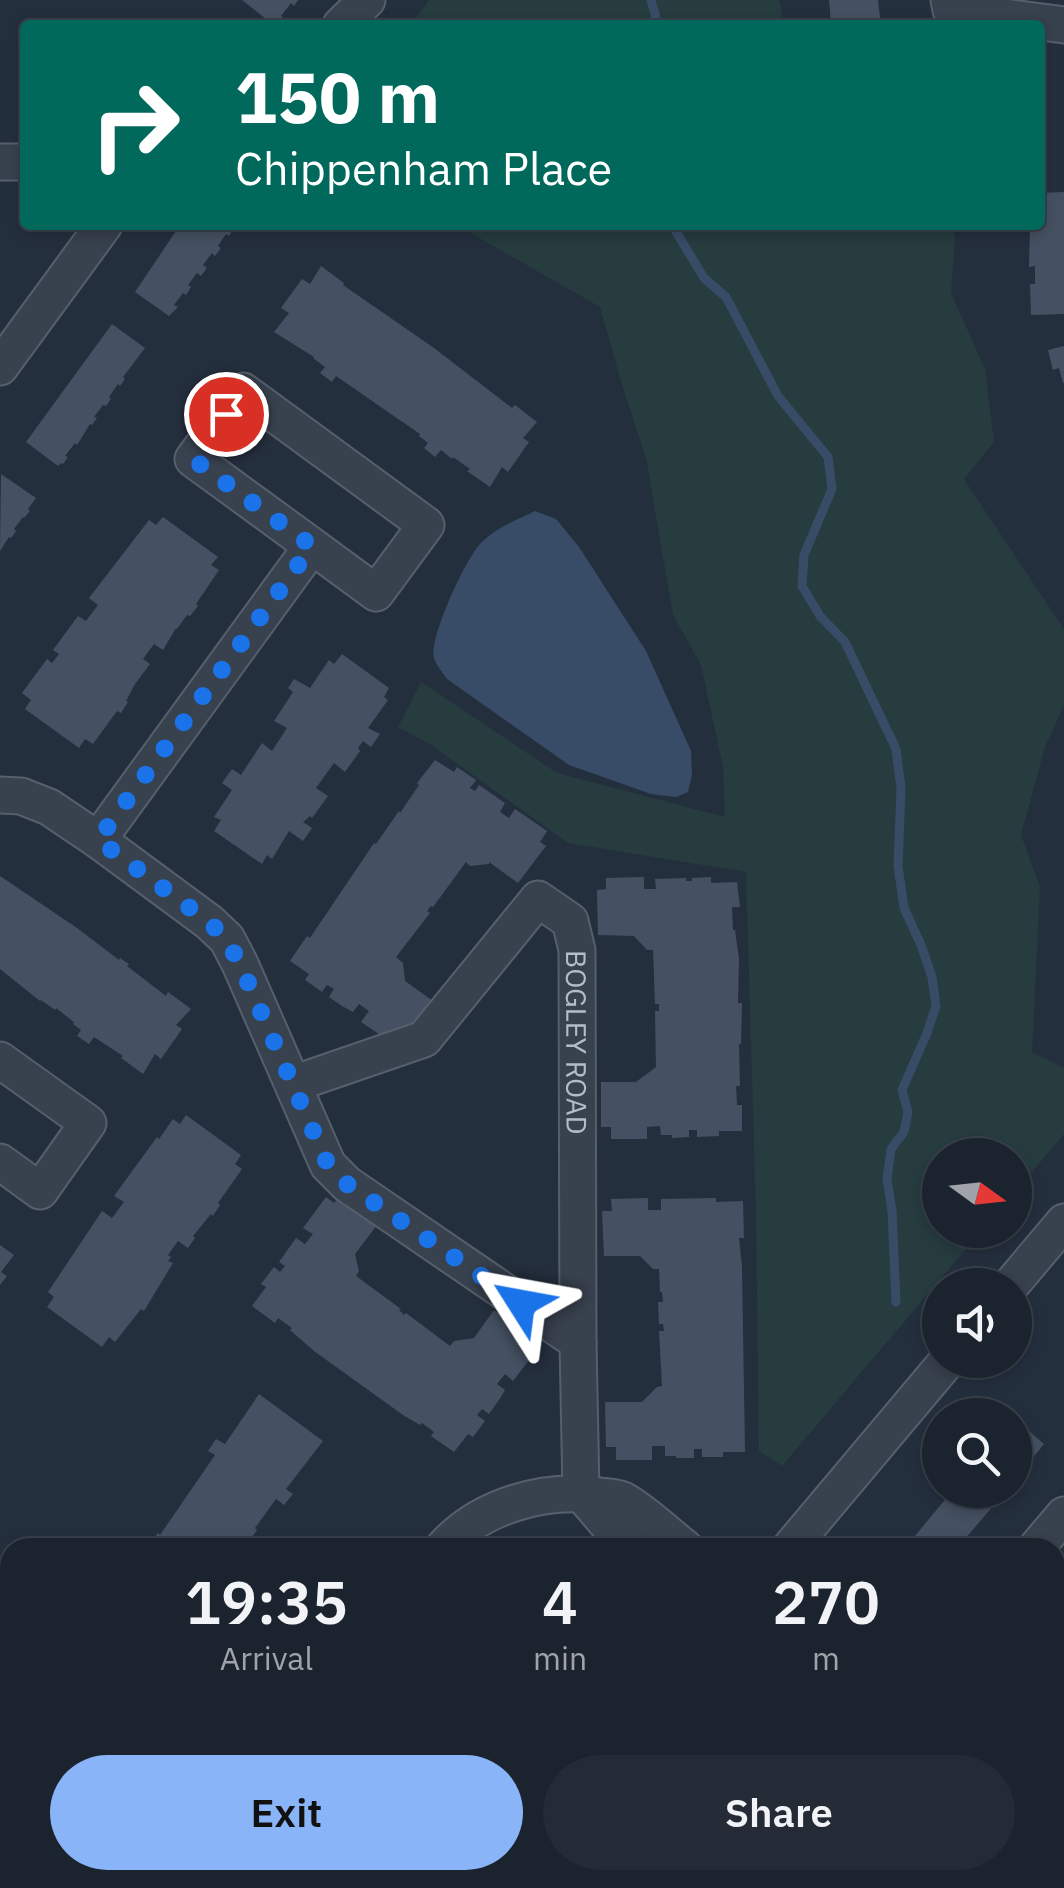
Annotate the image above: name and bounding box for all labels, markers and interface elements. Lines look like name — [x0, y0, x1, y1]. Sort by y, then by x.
text: 150 m — [235, 51, 440, 142]
icon: right — [70, 60, 200, 190]
text: Chippenham Place — [235, 139, 612, 197]
pin — [184, 372, 269, 457]
icon: arrive — [199, 387, 254, 442]
street label: BOGLEY ROAD — [559, 950, 596, 1135]
north arrow — [922, 1138, 1032, 1248]
map controls — [922, 1138, 1032, 1508]
position arrow — [469, 1251, 573, 1355]
button: sound — [922, 1268, 1032, 1378]
button: search — [922, 1398, 1032, 1508]
text: 19:35 — [185, 1562, 348, 1641]
text: 4 — [542, 1562, 578, 1641]
text: 270 — [772, 1562, 880, 1641]
text: Arrival — [220, 1637, 313, 1679]
text: min — [533, 1637, 587, 1679]
text: m — [812, 1637, 840, 1679]
button: Exit — [50, 1755, 523, 1870]
button: Share — [543, 1755, 1015, 1870]

